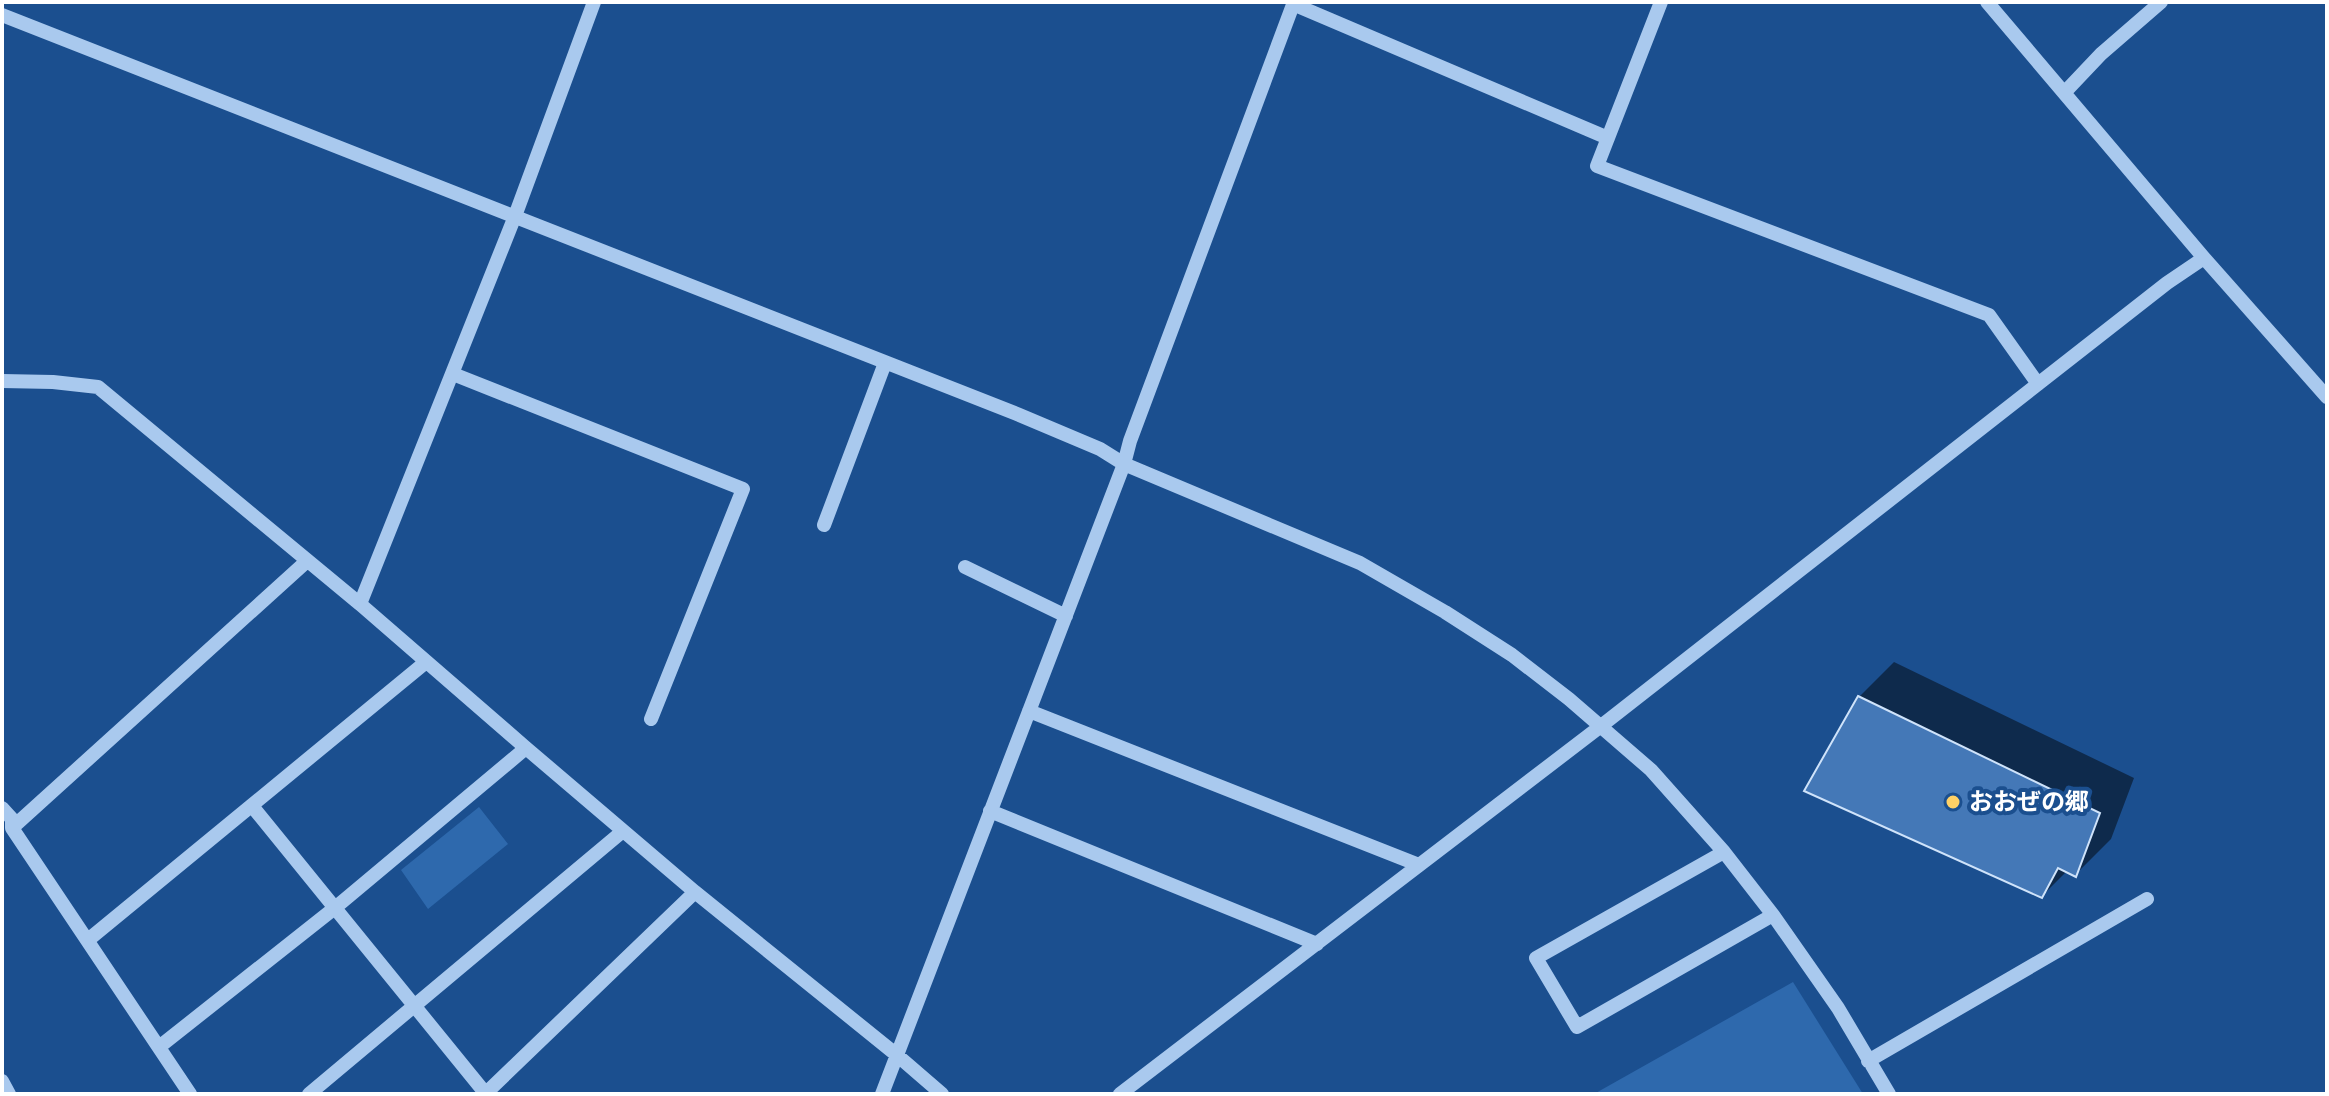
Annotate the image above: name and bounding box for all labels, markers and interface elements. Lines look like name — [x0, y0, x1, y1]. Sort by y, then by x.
place label: おおぜの郷 — [1969, 786, 2089, 816]
marker: おおぜの郷 — [1944, 793, 1962, 811]

